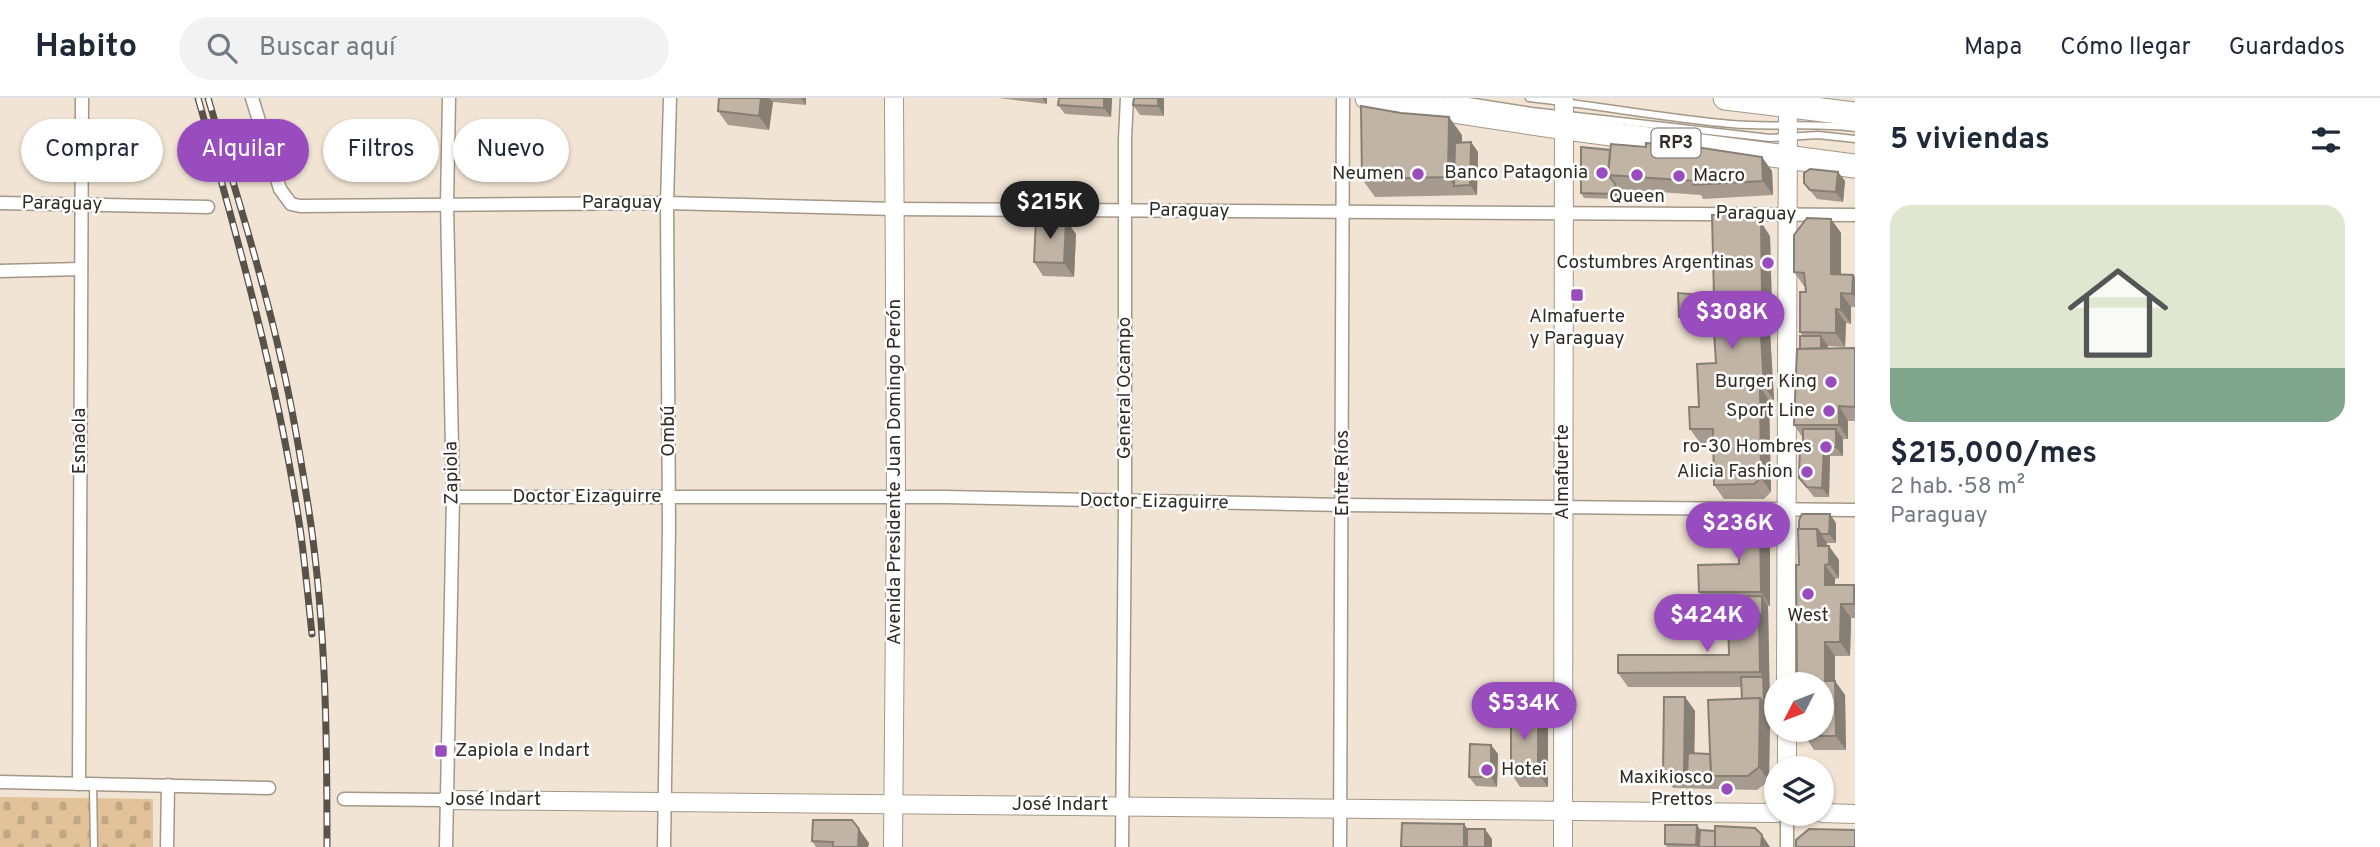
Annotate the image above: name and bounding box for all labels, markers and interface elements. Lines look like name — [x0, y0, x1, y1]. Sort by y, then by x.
search box — [179, 17, 669, 80]
text: Habito — [35, 27, 137, 69]
icon: search — [203, 29, 241, 67]
text: Buscar aquí — [259, 32, 396, 65]
text: Mapa — [1964, 33, 2022, 63]
text: Cómo llegar — [2060, 33, 2191, 63]
text: Guardados — [2229, 33, 2345, 63]
chip: Comprar — [21, 119, 163, 182]
chip: Alquilar — [177, 119, 309, 182]
chip: Filtros — [323, 119, 439, 182]
chip: Nuevo — [453, 119, 569, 182]
icon: filters — [2307, 121, 2345, 159]
text: 5 viviendas — [1890, 122, 2050, 159]
road number: RP3 — [1652, 129, 1700, 158]
place label: Banco Patagonia — [1444, 161, 1588, 185]
place label: Neumen — [1332, 162, 1404, 186]
place label: Macro — [1693, 164, 1745, 188]
marker: Banco Patagonia — [1594, 165, 1610, 181]
marker: Neumen — [1410, 166, 1426, 182]
marker: Queen — [1629, 167, 1645, 183]
marker: Macro — [1671, 168, 1687, 184]
pin: $215K — [1001, 181, 1099, 241]
place label: Queen — [1609, 185, 1665, 209]
text: $215K — [1016, 189, 1084, 218]
street label: Paraguay — [21, 191, 103, 217]
street label: Paraguay — [582, 191, 662, 215]
street label: Paraguay — [1148, 198, 1230, 224]
street label: Paraguay — [1715, 201, 1797, 227]
icon: home — [2055, 250, 2181, 376]
place label: Costumbres Argentinas — [1556, 251, 1754, 275]
marker: Costumbres Argentinas — [1760, 255, 1776, 271]
marker: Almafuerte y Paraguay — [1569, 287, 1585, 303]
pin: $308K — [1683, 292, 1781, 351]
street label: Avenida Presidente Juan Domingo Perón — [883, 299, 907, 645]
text: $308K — [1695, 299, 1769, 328]
place label: Almafuerte y Paraguay — [1529, 305, 1625, 351]
street label: General Ocampo — [1113, 317, 1137, 459]
place label: Burger King — [1715, 370, 1817, 394]
marker: Burger King — [1823, 374, 1839, 390]
place label: Sport Line — [1726, 399, 1815, 423]
marker: Sport Line — [1821, 403, 1837, 419]
street label: Ombú — [657, 405, 681, 457]
street label: Esnaola — [68, 408, 92, 474]
street label: Almafuerte — [1551, 424, 1575, 520]
street label: Entre Ríos — [1331, 430, 1355, 516]
place label: ro-30 Hombres — [1682, 435, 1812, 459]
text: $215,000/mes — [1890, 436, 2097, 473]
marker: ro-30 Hombres — [1818, 439, 1834, 455]
street label: Zapiola — [439, 441, 465, 505]
place label: Alicia Fashion — [1677, 460, 1793, 484]
marker: Alicia Fashion — [1799, 464, 1815, 480]
text: 2 hab. · 58 m² — [1890, 473, 2025, 502]
street label: Doctor Eizaguirre — [512, 485, 662, 509]
street label: Doctor Eizaguirre — [1079, 489, 1229, 515]
text: Paraguay — [1890, 502, 1988, 531]
pin: $236K — [1689, 503, 1787, 562]
text: $236K — [1702, 510, 1774, 539]
marker: West — [1800, 586, 1816, 602]
pin: $424K — [1658, 594, 1756, 654]
text: $424K — [1670, 602, 1744, 631]
place label: West — [1787, 604, 1829, 628]
north arrow — [1764, 672, 1834, 742]
map controls — [1764, 672, 1834, 826]
pin: $534K — [1475, 682, 1573, 742]
text: $534K — [1488, 690, 1560, 719]
place label: Zapiola e Indart — [455, 739, 590, 763]
marker: Zapiola e Indart — [433, 743, 449, 759]
button: layers — [1764, 756, 1834, 826]
place label: Hotei — [1501, 758, 1547, 782]
marker: Hotei — [1479, 762, 1495, 778]
place label: Maxikiosco Prettos — [1619, 766, 1713, 812]
marker: Maxikiosco Prettos — [1719, 781, 1735, 797]
street label: José Indart — [445, 788, 541, 812]
street label: José Indart — [1012, 793, 1108, 817]

